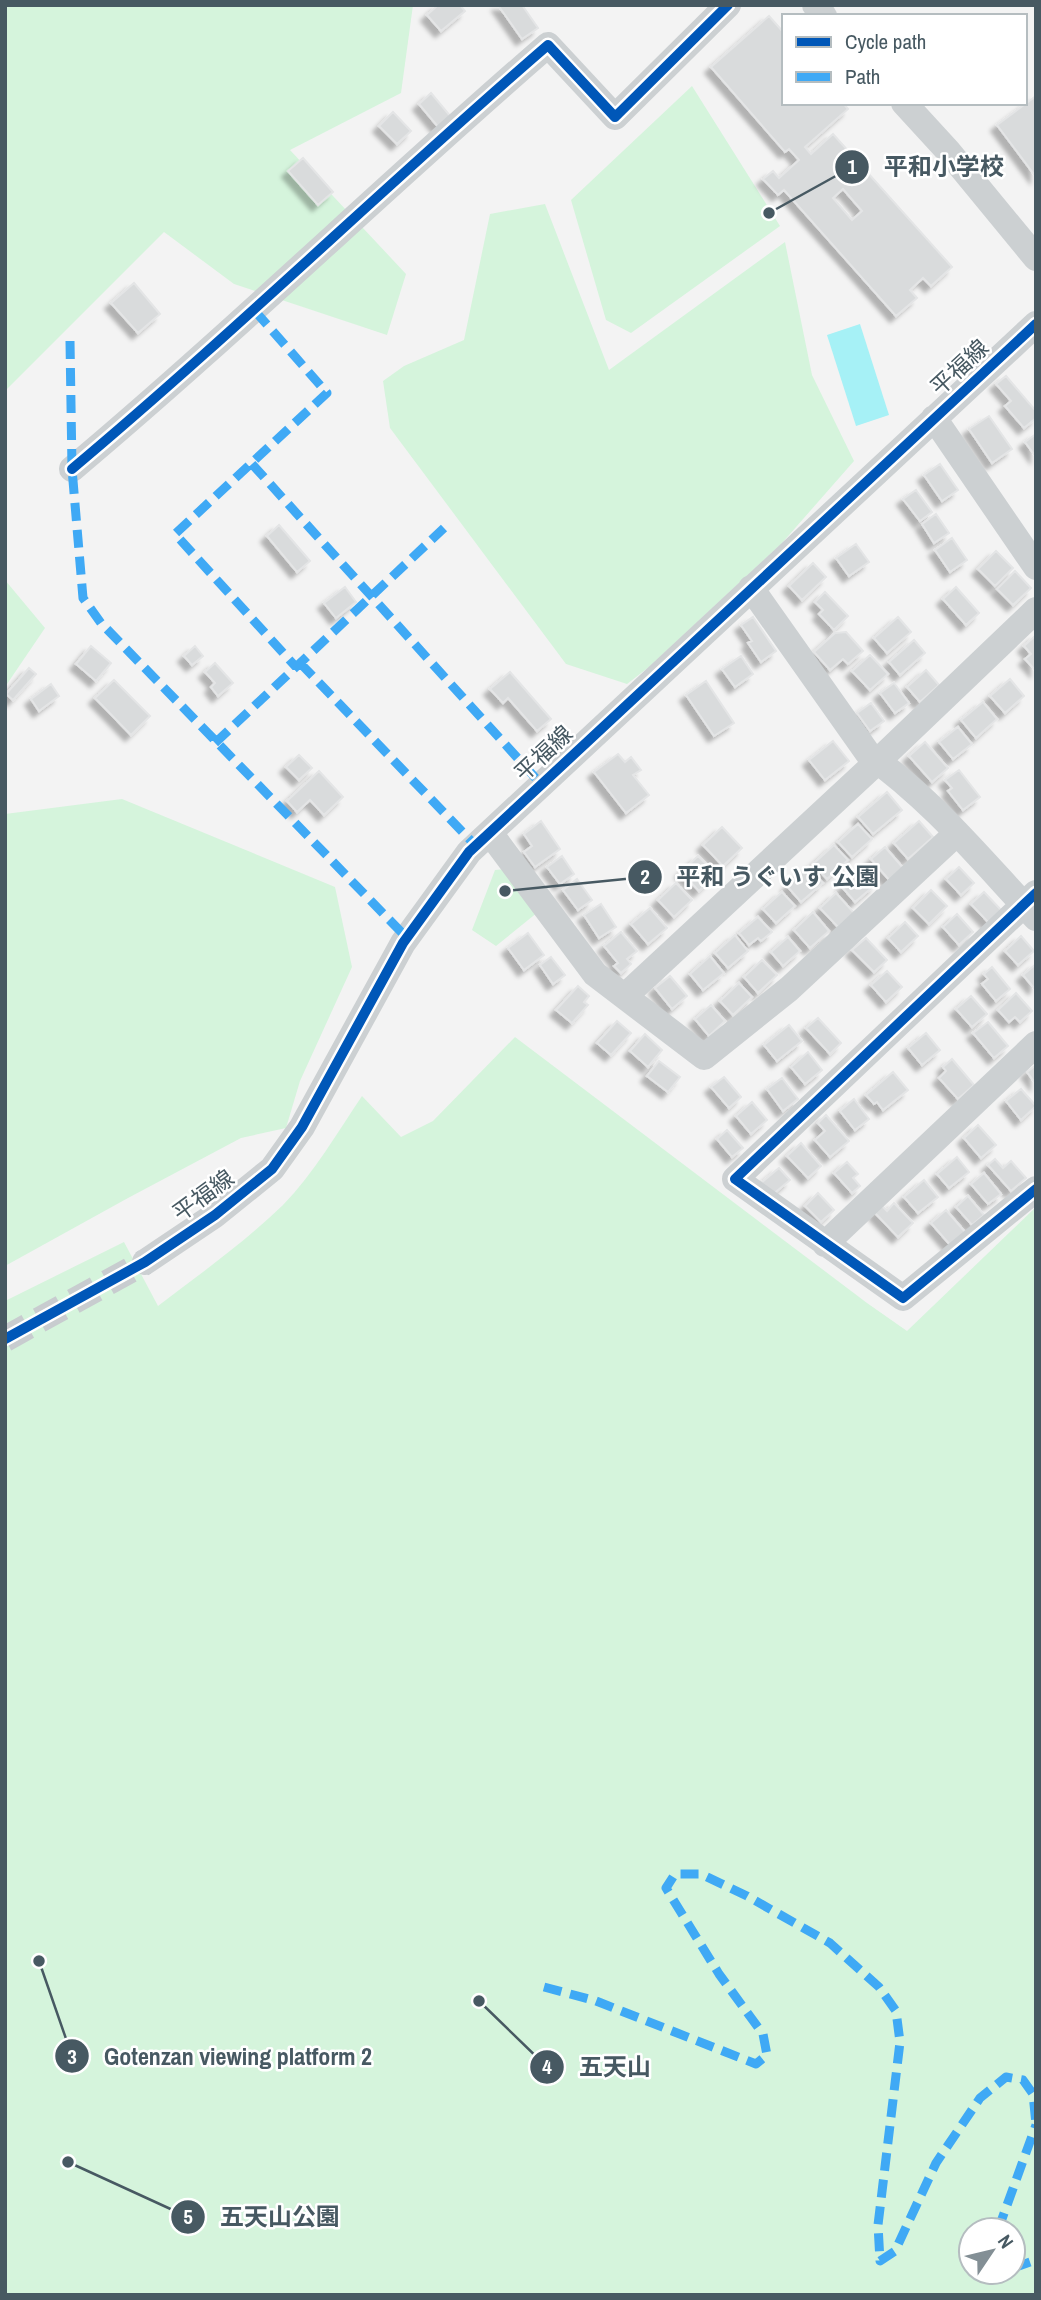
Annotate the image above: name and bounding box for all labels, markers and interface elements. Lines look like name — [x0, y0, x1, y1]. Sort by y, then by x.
legend — [782, 14, 1027, 105]
text: Cycle path — [845, 27, 926, 56]
text: Path — [845, 62, 880, 91]
callout: 平和小学校 — [835, 144, 1018, 189]
text: 平和小学校 — [884, 150, 1004, 182]
text: 1 — [847, 152, 857, 181]
street label: 平福線 — [923, 332, 995, 402]
street label: 平福線 — [507, 718, 579, 788]
callout: 平和 うぐいす 公園 — [627, 854, 893, 899]
text: 平和 うぐいす 公園 — [677, 860, 879, 892]
text: 2 — [640, 862, 650, 891]
street label: 平福線 — [166, 1162, 240, 1228]
callout: Gotenzan viewing platform 2 — [55, 2034, 386, 2079]
text: Gotenzan viewing platform 2 — [104, 2040, 372, 2072]
text: 3 — [67, 2042, 77, 2071]
callout: 五天山 — [530, 2044, 665, 2089]
text: 五天山 — [579, 2050, 651, 2082]
text: 4 — [542, 2052, 552, 2081]
callout: 五天山公園 — [171, 2194, 354, 2239]
text: 五天山公園 — [220, 2200, 340, 2232]
text: 5 — [183, 2202, 193, 2231]
north arrow — [957, 2216, 1027, 2286]
text: N — [992, 2229, 1020, 2253]

